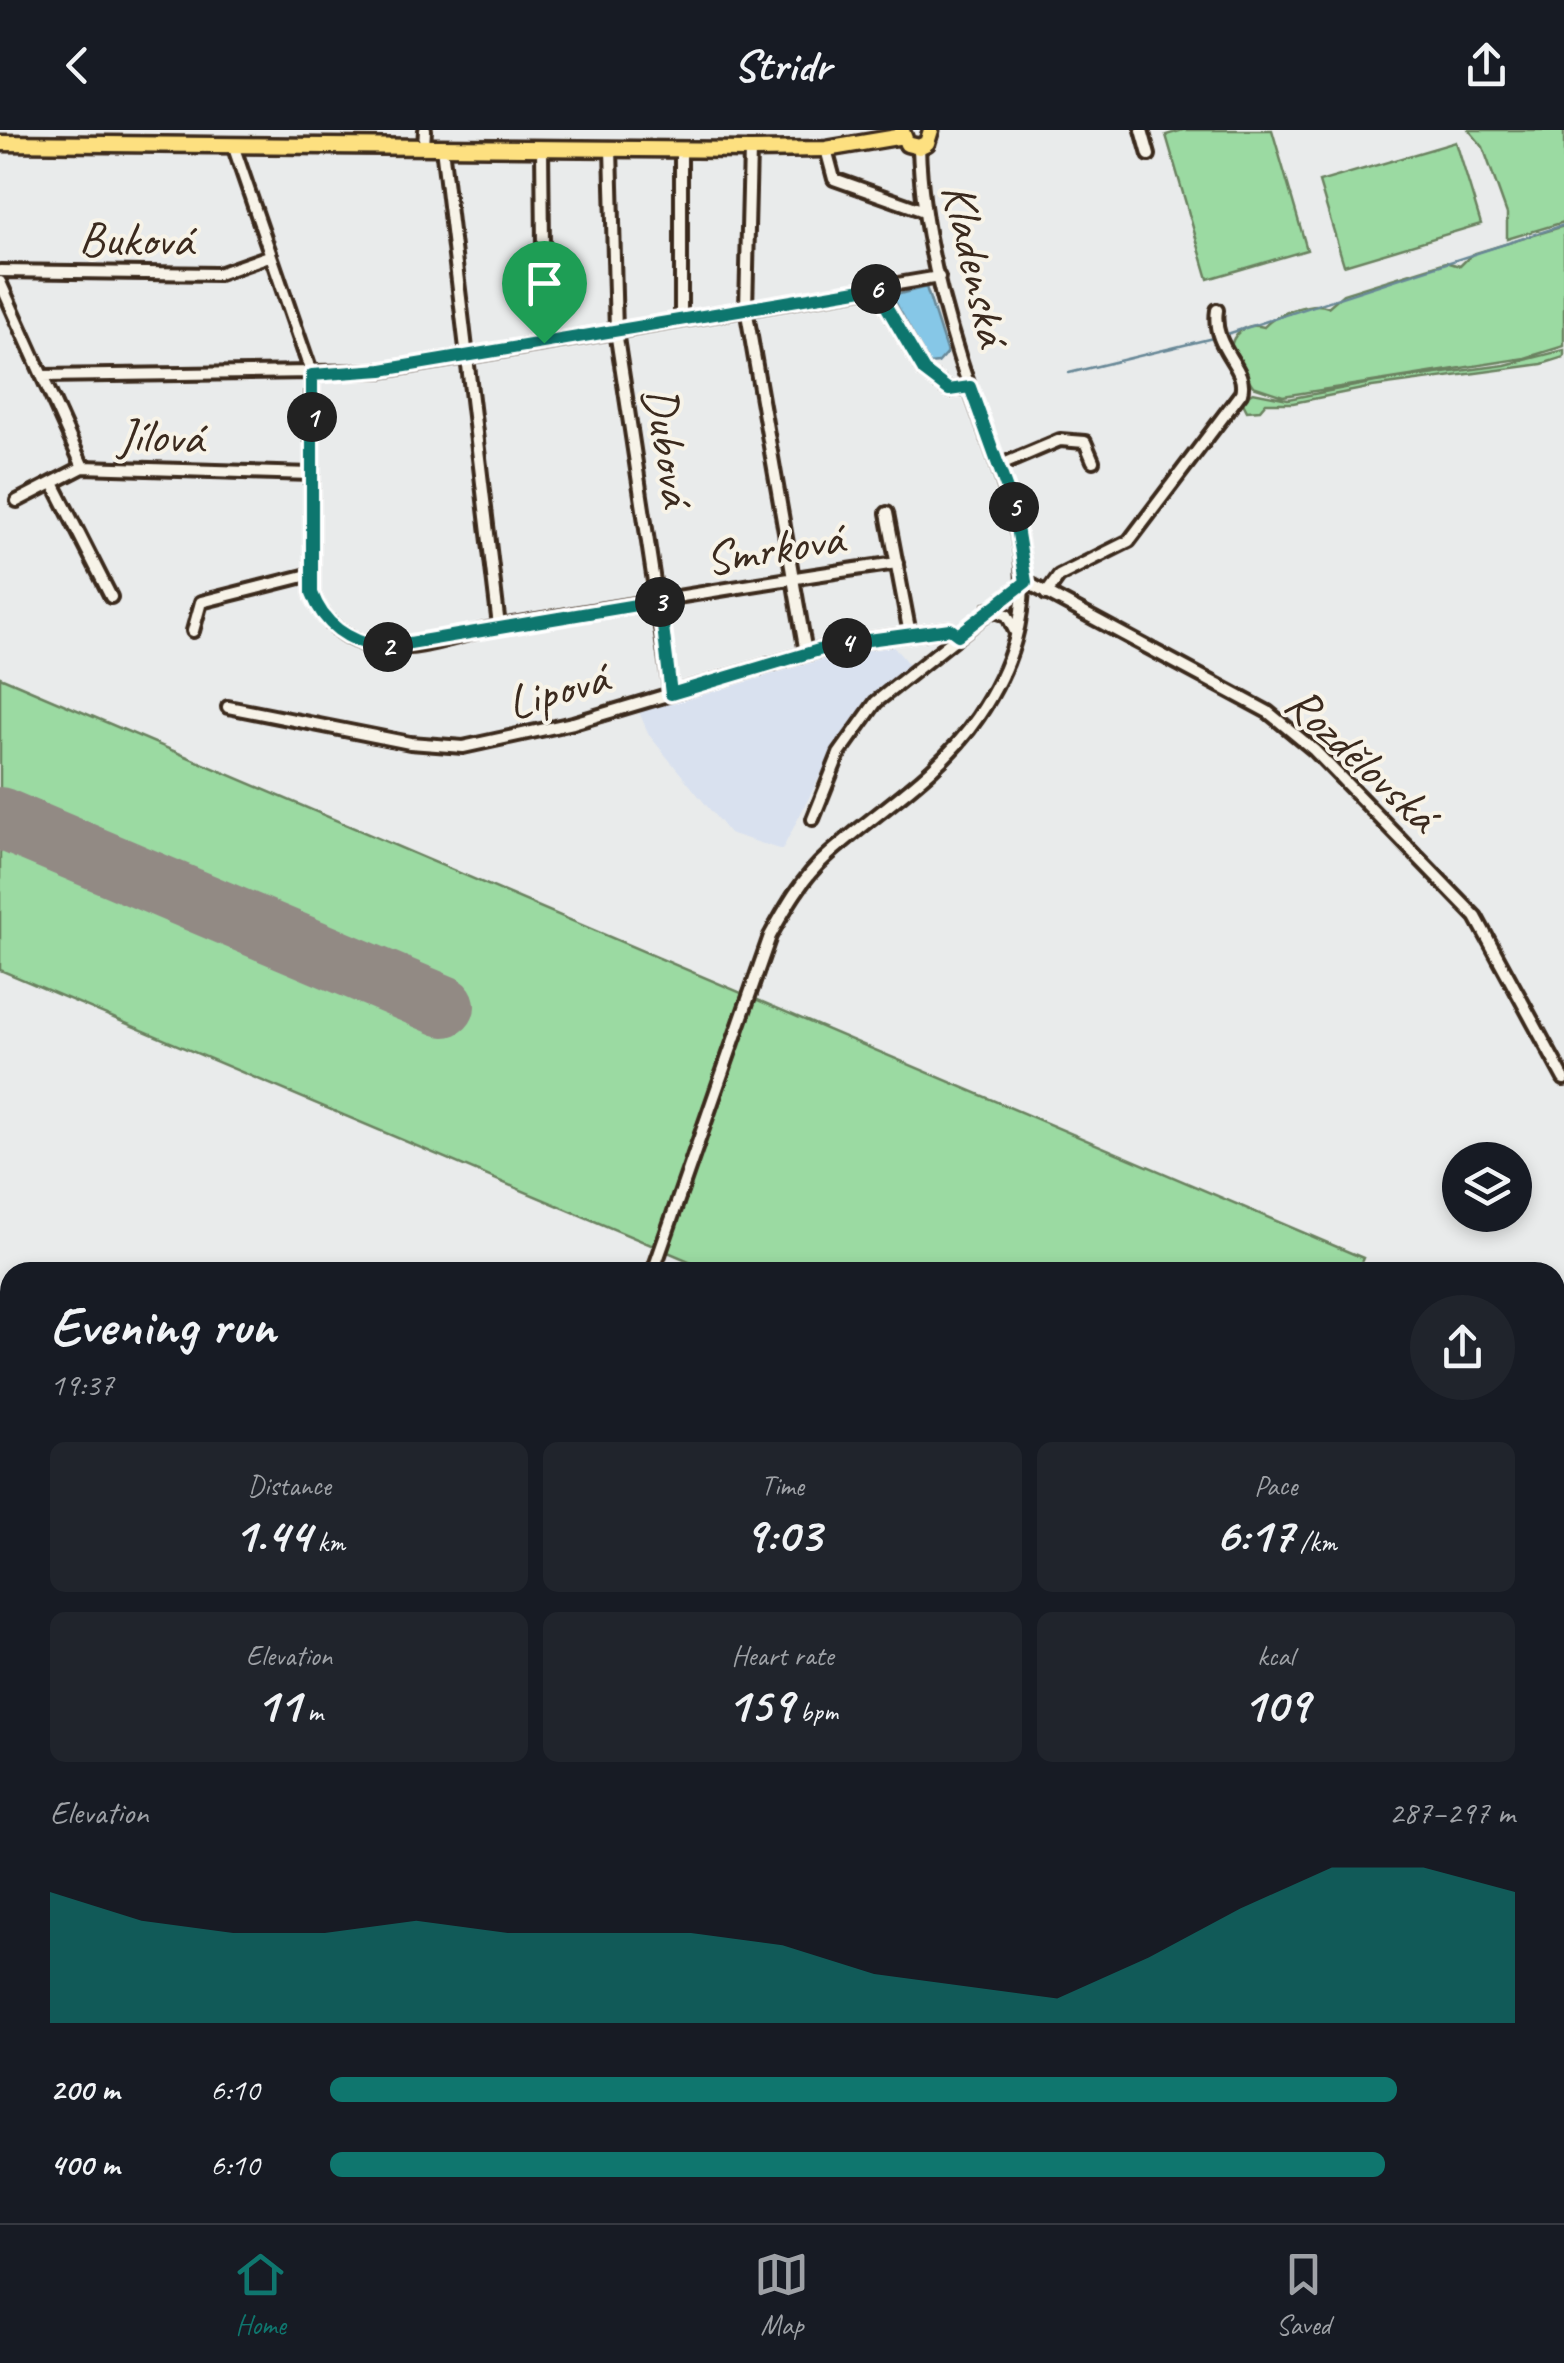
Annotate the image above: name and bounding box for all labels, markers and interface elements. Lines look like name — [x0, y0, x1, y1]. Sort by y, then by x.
text: Stridr — [733, 37, 831, 94]
icon: back — [50, 38, 105, 93]
icon: share — [1459, 38, 1514, 93]
street label: Kladenská — [928, 177, 1025, 355]
street label: Buková — [78, 208, 198, 270]
pin — [502, 241, 587, 344]
icon: arrive — [517, 256, 572, 311]
pin: 6 — [851, 264, 901, 314]
text: 6 — [869, 271, 883, 306]
street label: Dubová — [630, 382, 709, 514]
pin: 1 — [287, 392, 337, 442]
text: 1 — [306, 399, 318, 434]
street label: Jílová — [115, 404, 209, 468]
pin: 5 — [989, 482, 1039, 532]
text: 5 — [1008, 489, 1020, 524]
street label: Smrková — [701, 507, 851, 588]
pin: 3 — [635, 577, 685, 627]
text: 3 — [654, 584, 666, 619]
pin: 4 — [822, 618, 872, 668]
pin: 2 — [363, 622, 413, 672]
text: 4 — [841, 625, 853, 660]
text: 2 — [382, 629, 394, 664]
street label: Lipová — [500, 646, 618, 733]
street label: Rozdělovská — [1273, 673, 1454, 847]
map controls — [1442, 1142, 1532, 1232]
button: layers — [1442, 1142, 1532, 1232]
text: Evening run — [50, 1291, 275, 1361]
button: share — [1410, 1295, 1515, 1400]
text: 19:37 — [50, 1364, 114, 1405]
text: Distance — [247, 1468, 331, 1503]
text: Time — [761, 1468, 804, 1503]
text: Pace — [1254, 1468, 1297, 1503]
text: 1.44 — [233, 1503, 311, 1566]
text: 9:03 — [744, 1503, 821, 1566]
text: 6:17 — [1215, 1503, 1293, 1566]
text: km — [311, 1524, 345, 1559]
text: /km — [1293, 1524, 1337, 1559]
text: Elevation — [246, 1638, 332, 1673]
text: Heart rate — [731, 1638, 834, 1673]
text: kcal — [1257, 1638, 1294, 1673]
text: 11 — [255, 1673, 300, 1736]
text: 159 — [727, 1673, 793, 1736]
text: 109 — [1242, 1673, 1309, 1736]
text: m — [300, 1694, 323, 1729]
text: bpm — [793, 1694, 838, 1729]
text: Elevation — [50, 1792, 148, 1833]
text: 287–297 m — [1389, 1792, 1515, 1833]
text: 200 m — [50, 2069, 119, 2110]
text: 6:10 — [210, 2069, 260, 2110]
text: 400 m — [50, 2144, 119, 2185]
text: 6:10 — [210, 2144, 260, 2185]
tab: Home — [233, 2247, 288, 2342]
tab: Map — [754, 2247, 809, 2342]
tab: Saved — [1276, 2247, 1331, 2342]

